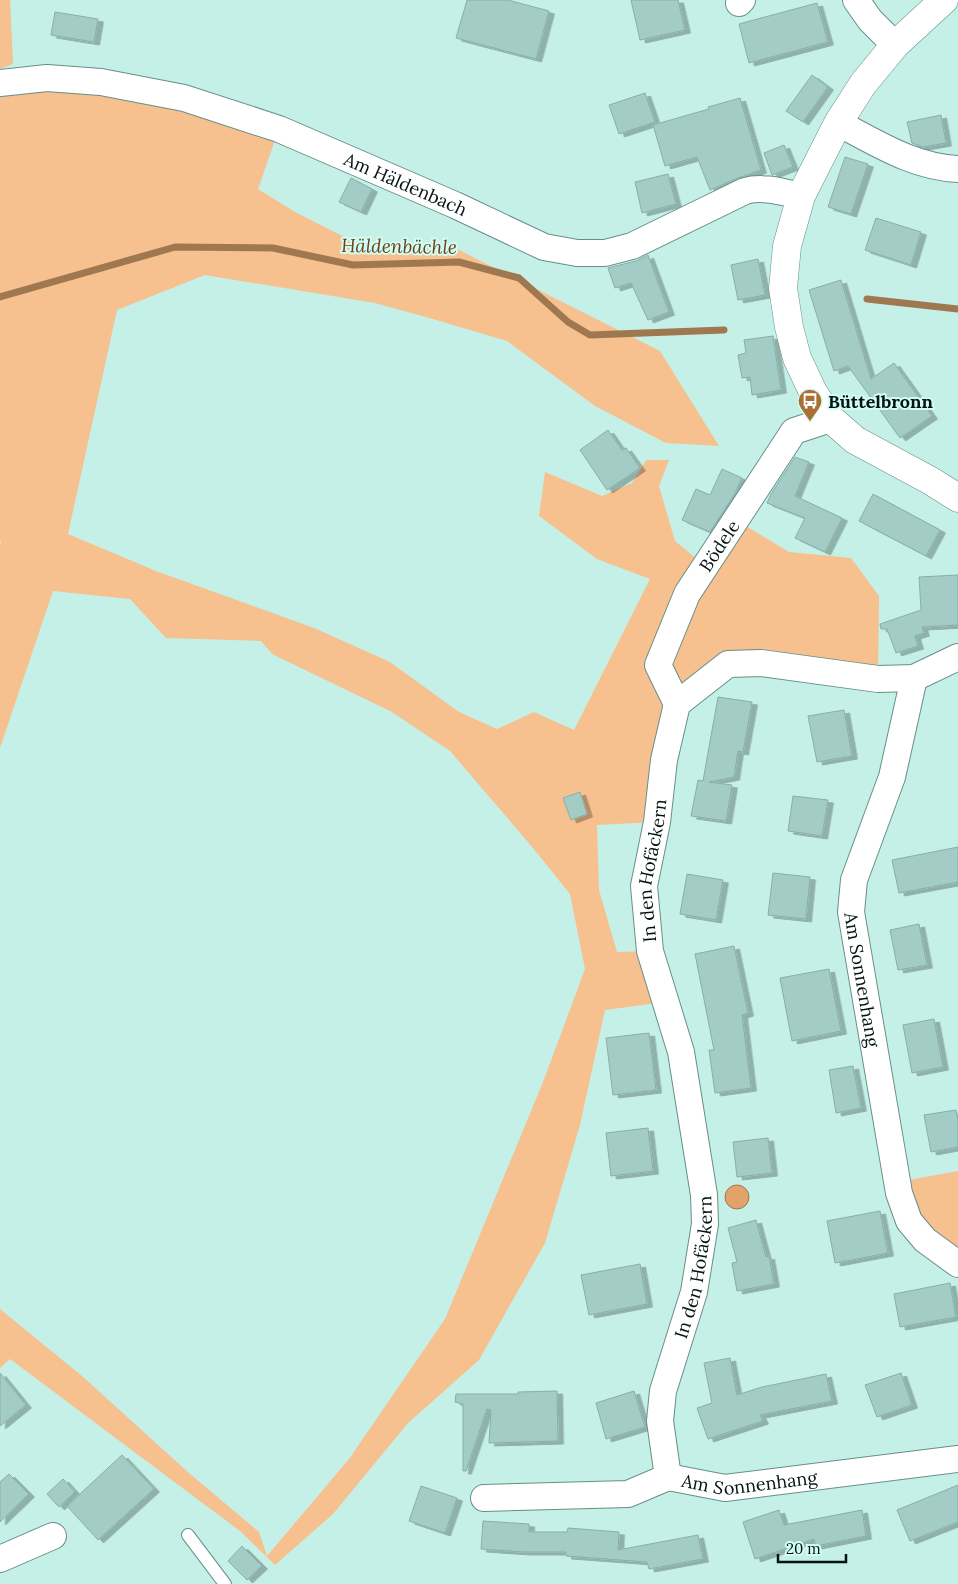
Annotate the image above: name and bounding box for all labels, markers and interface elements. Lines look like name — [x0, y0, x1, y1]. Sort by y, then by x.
street label: Am Häldenbach — [340, 147, 471, 221]
water label: Häldenbächle — [341, 233, 457, 259]
bus stop icon: Büttelbronn — [797, 388, 823, 422]
place label: Büttelbronn — [828, 390, 933, 413]
street label: Bödele — [694, 515, 744, 576]
street label: In den Hofäckern — [632, 798, 671, 943]
street label: Am Sonnenhang — [840, 910, 886, 1050]
street label: In den Hofäckern — [669, 1195, 717, 1341]
street label: Am Sonnenhang — [679, 1465, 819, 1500]
scale bar — [778, 1532, 846, 1564]
text: 20 m — [786, 1539, 821, 1558]

